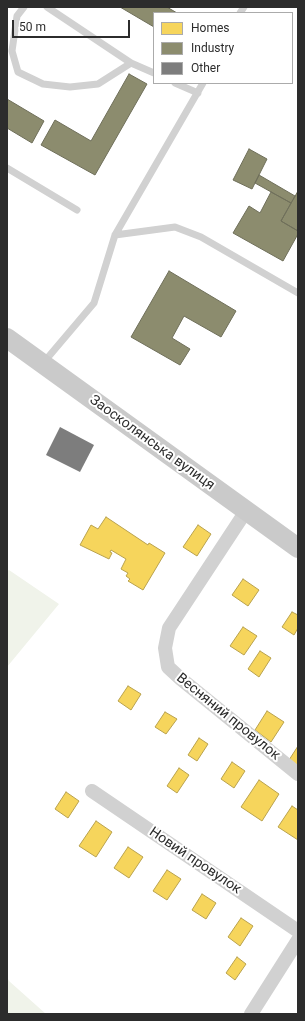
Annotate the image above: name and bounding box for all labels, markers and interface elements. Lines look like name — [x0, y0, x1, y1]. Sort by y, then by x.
scale bar — [14, 12, 132, 38]
legend — [153, 12, 293, 84]
text: 50 m — [19, 20, 46, 34]
text: Homes — [191, 21, 229, 35]
text: Industry — [191, 41, 234, 55]
text: Other — [191, 61, 220, 75]
street label: Заосколянська вулиця — [86, 392, 218, 494]
street label: Весняний провулок — [173, 670, 283, 764]
street label: Новий провулок — [146, 824, 244, 898]

